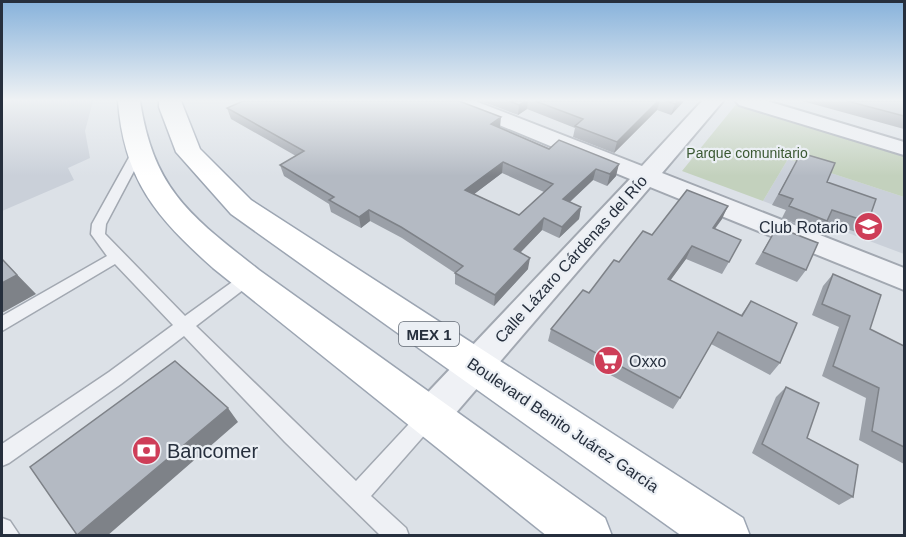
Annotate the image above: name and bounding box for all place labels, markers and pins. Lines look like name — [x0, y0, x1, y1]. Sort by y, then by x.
school or university icon: Club Rotario — [853, 211, 885, 243]
place label: Club Rotario — [759, 219, 848, 236]
supermarket icon: Oxxo — [592, 345, 624, 377]
place label: Oxxo — [629, 353, 666, 370]
bank icon: Bancomer — [130, 435, 162, 467]
place label: Bancomer — [167, 440, 258, 462]

